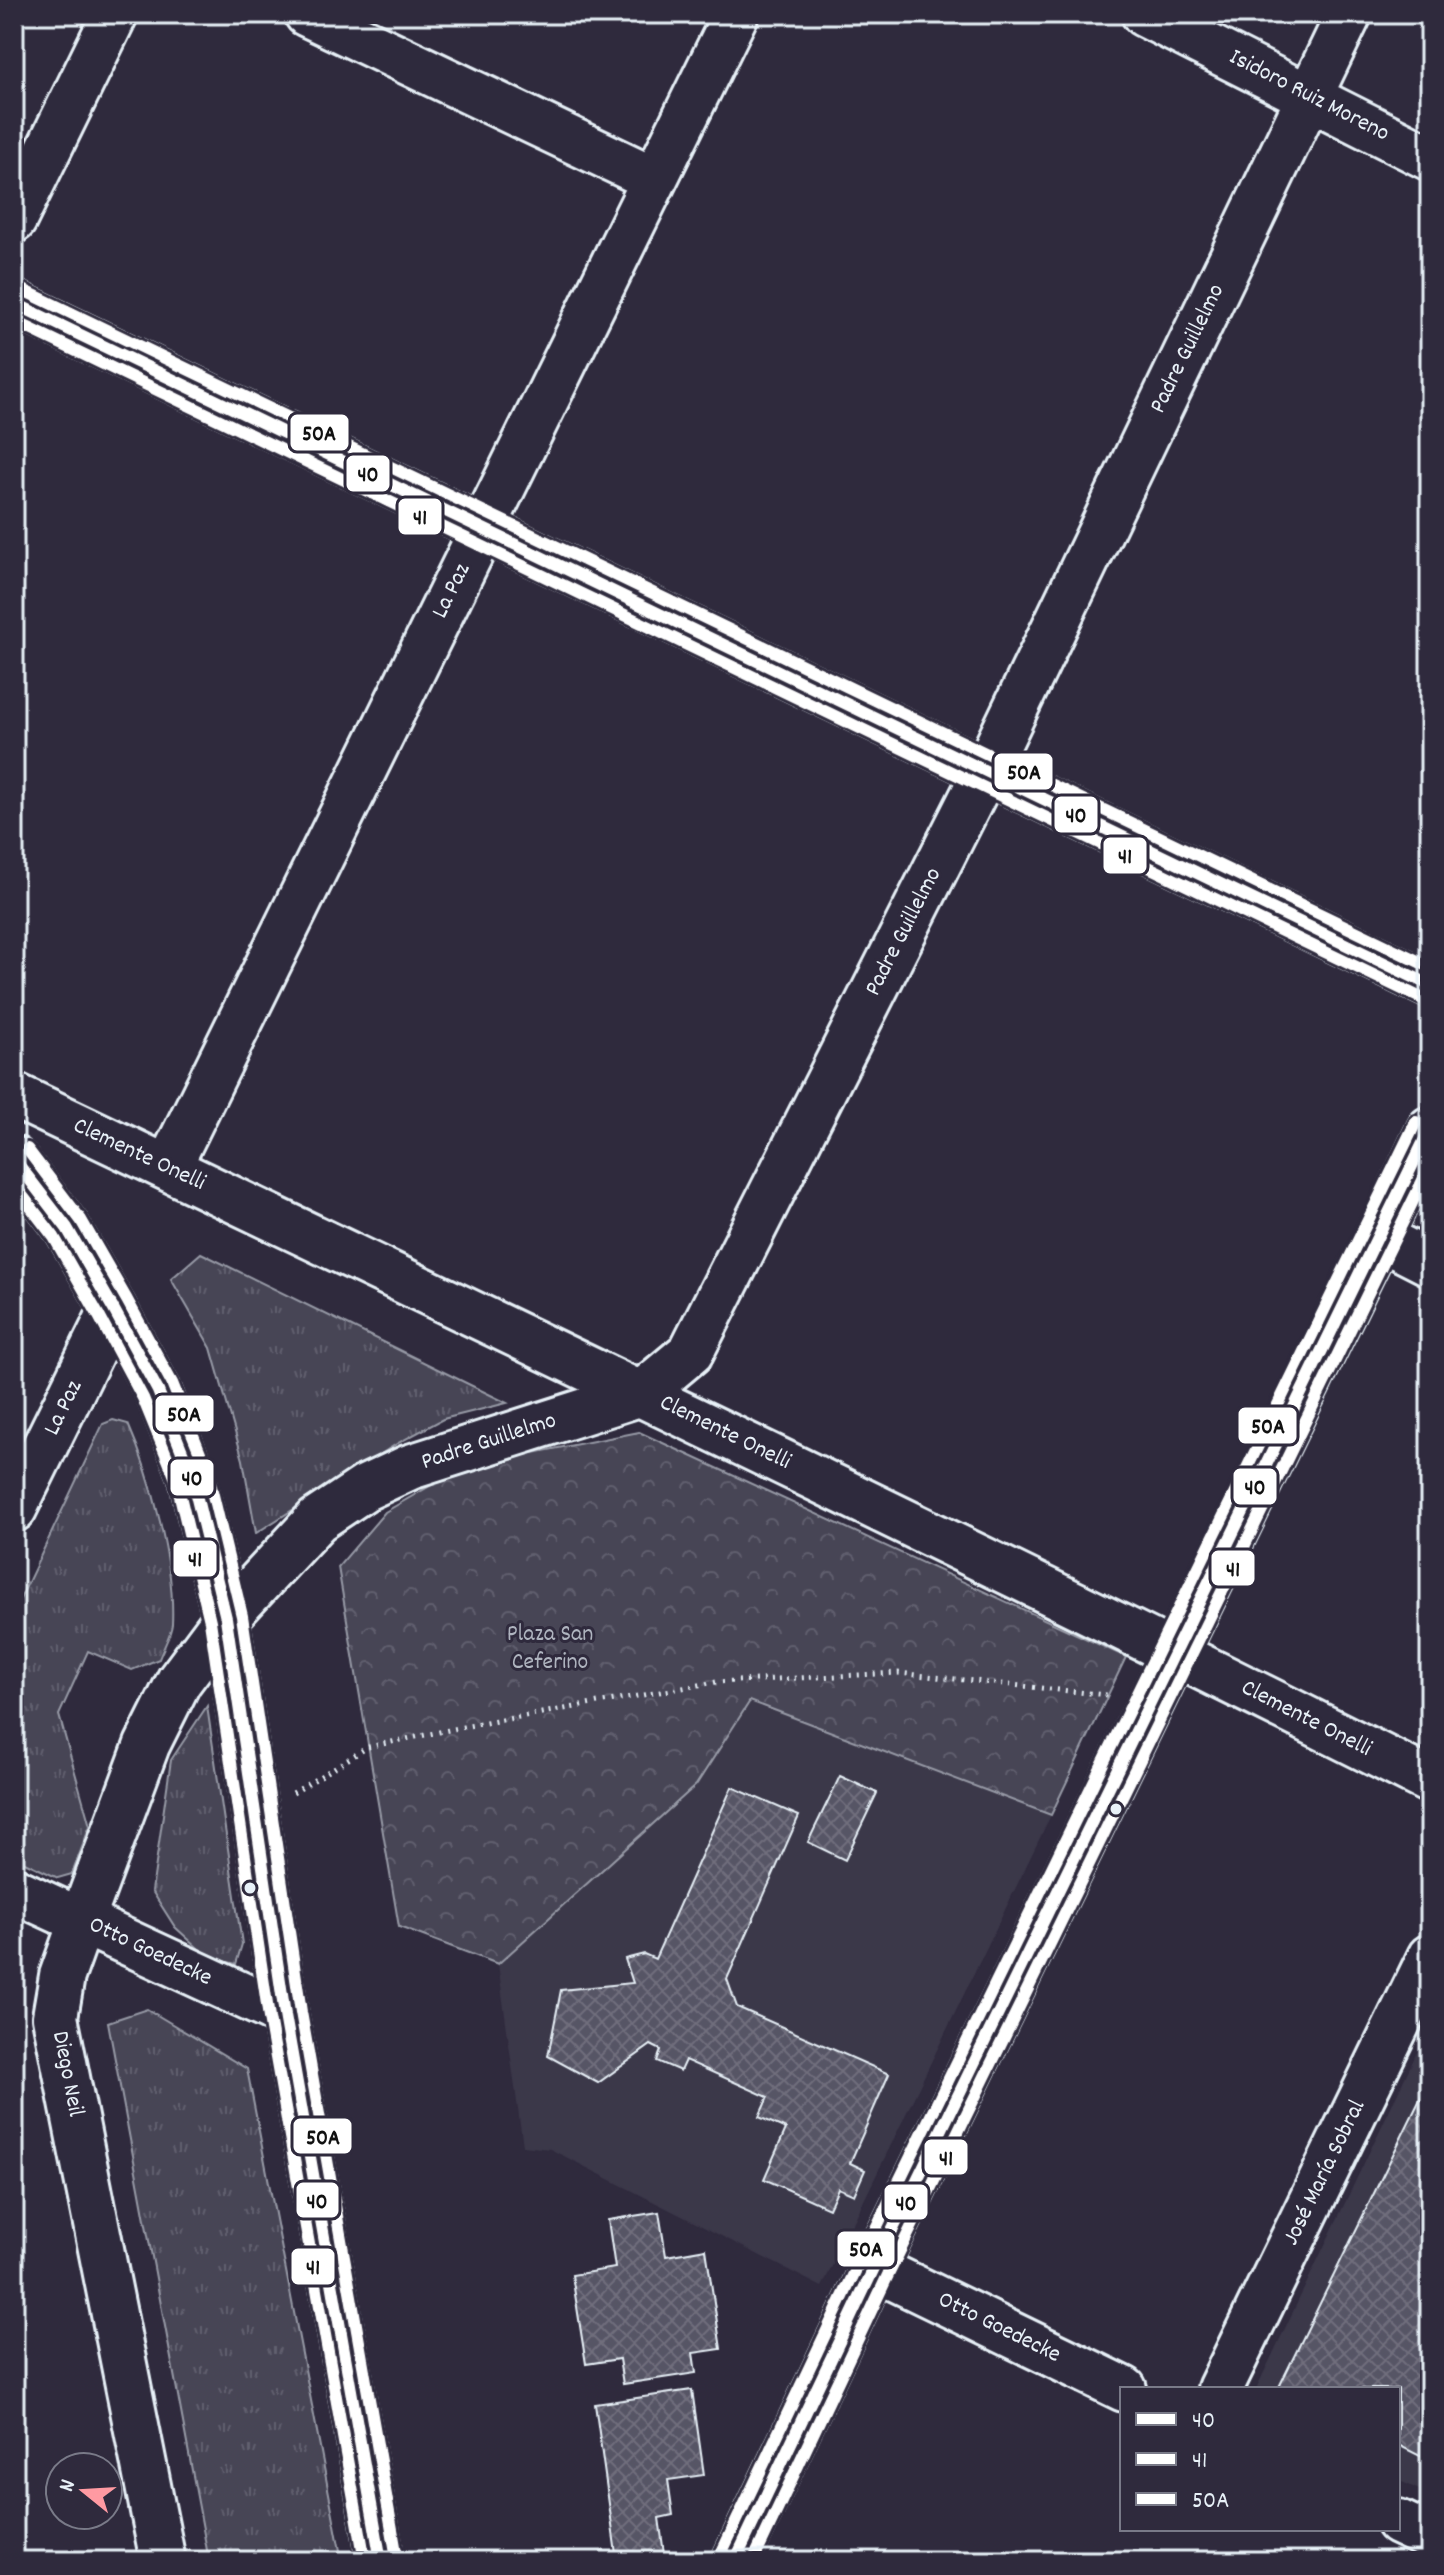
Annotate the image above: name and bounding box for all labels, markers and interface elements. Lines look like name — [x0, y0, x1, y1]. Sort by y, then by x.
street label: Isidoro Ruiz Moreno — [1223, 41, 1395, 151]
street label: Padre Guillelmo — [1142, 279, 1234, 419]
line badge: 50A — [289, 413, 350, 452]
text: 50A — [302, 420, 336, 451]
line badge: 40 — [345, 454, 391, 493]
text: 40 — [357, 461, 379, 492]
line badge: 41 — [397, 497, 443, 536]
text: 41 — [413, 504, 427, 535]
street label: La Paz — [424, 558, 480, 624]
line badge: 50A — [993, 752, 1054, 791]
text: 50A — [1007, 759, 1041, 790]
line badge: 40 — [1053, 795, 1099, 834]
text: 40 — [1065, 802, 1087, 833]
line badge: 41 — [1102, 836, 1148, 875]
text: 41 — [1118, 843, 1132, 874]
street label: Padre Guillelmo — [857, 862, 951, 1002]
street label: Clemente Onelli — [67, 1109, 211, 1201]
street label: La Paz — [36, 1375, 92, 1441]
street label: Clemente Onelli — [654, 1387, 796, 1479]
line badge: 50A — [154, 1394, 215, 1433]
text: 50A — [167, 1401, 201, 1432]
street label: Padre Guillelmo — [417, 1404, 561, 1480]
line badge: 50A — [1237, 1406, 1298, 1445]
text: 50A — [1251, 1413, 1285, 1444]
line badge: 40 — [169, 1458, 215, 1497]
text: 40 — [181, 1465, 203, 1496]
line badge: 40 — [1232, 1467, 1278, 1506]
text: 40 — [1244, 1474, 1266, 1505]
line badge: 41 — [172, 1539, 218, 1578]
text: 41 — [188, 1546, 202, 1577]
line badge: 41 — [1210, 1549, 1256, 1587]
text: 41 — [1226, 1556, 1240, 1587]
park label: Plaza San Ceferino — [507, 1618, 593, 1680]
street label: Clemente Onelli — [1235, 1672, 1377, 1766]
unlabelled marker — [1108, 1801, 1124, 1817]
unlabelled marker — [242, 1880, 258, 1896]
street label: Otto Goedecke — [83, 1909, 217, 1995]
street label: Diego Neil — [42, 2028, 92, 2120]
street label: José María Sobral — [1275, 2094, 1375, 2252]
line badge: 50A — [292, 2117, 353, 2155]
text: 50A — [306, 2124, 340, 2155]
line badge: 41 — [923, 2138, 969, 2176]
text: 41 — [939, 2145, 953, 2176]
line badge: 40 — [295, 2181, 340, 2219]
line badge: 40 — [883, 2183, 929, 2221]
text: 40 — [306, 2188, 328, 2219]
text: 40 — [895, 2190, 917, 2221]
line badge: 50A — [836, 2230, 896, 2268]
text: 50A — [849, 2236, 883, 2267]
line badge: 41 — [290, 2247, 336, 2286]
text: 41 — [306, 2254, 320, 2285]
street label: Otto Goedecke — [932, 2284, 1066, 2372]
legend — [1120, 2387, 1400, 2531]
text: 40 — [1192, 2405, 1215, 2439]
text: 41 — [1192, 2445, 1207, 2479]
north arrow — [44, 2451, 124, 2531]
text: N — [52, 2476, 85, 2496]
text: 50A — [1192, 2485, 1229, 2519]

